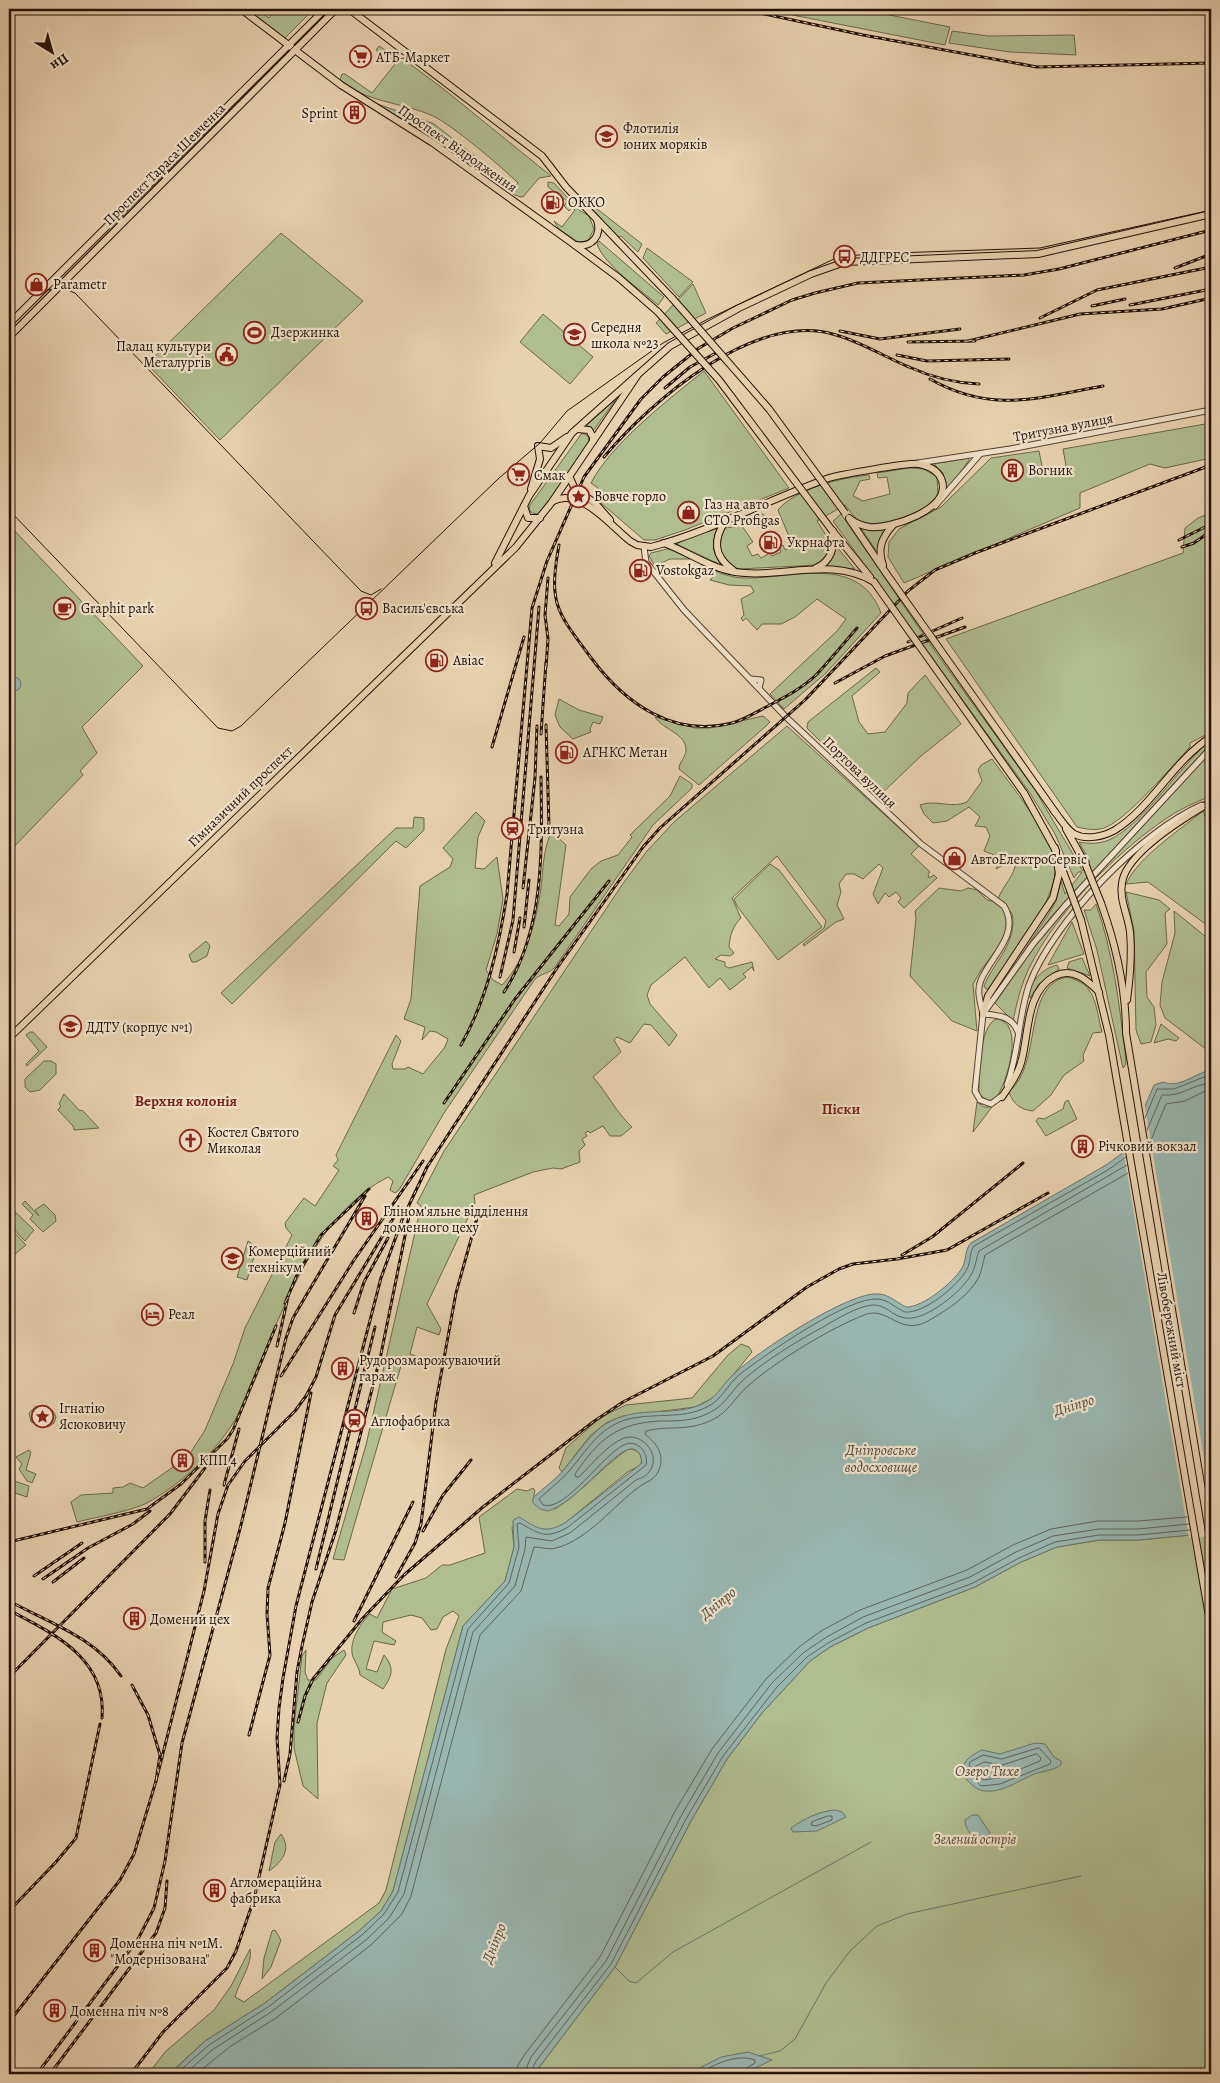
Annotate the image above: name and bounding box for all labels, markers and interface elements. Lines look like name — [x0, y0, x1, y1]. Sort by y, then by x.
north arrow — [28, 28, 78, 78]
supermarket icon: АТБ-Маркет — [348, 45, 372, 69]
place label: АТБ-Маркет — [375, 48, 450, 67]
text: Пн — [46, 49, 73, 75]
street label: Проспект Тараса Шевченка — [99, 99, 230, 230]
street label: Проспект Відродження — [394, 100, 521, 197]
building icon: Sprint — [342, 101, 366, 125]
place label: Sprint — [302, 104, 338, 123]
place label: Флотилія юних моряків — [623, 119, 708, 154]
school or university icon: Флотилія юних моряків — [595, 124, 619, 148]
fuel station icon: ОККО — [540, 190, 564, 214]
place label: ОККО — [568, 193, 605, 212]
bus stop icon: ДДГРЕС — [832, 245, 856, 269]
place label: ДДГРЕС — [860, 248, 910, 267]
shop icon: Parametr — [25, 272, 49, 296]
place label: Parametr — [53, 275, 107, 294]
place label: Середня школа №23 — [591, 318, 659, 353]
sports icon: Дзержинка — [243, 320, 267, 344]
place label: Дзержинка — [271, 323, 340, 342]
school or university icon: Середня школа №23 — [563, 323, 587, 347]
place label: Палац культури Металургів — [116, 337, 211, 372]
public building icon: Палац культури Металургів — [215, 342, 239, 366]
street label: Тритузна вулиця — [1011, 408, 1115, 446]
building icon: Вогник — [1000, 458, 1024, 482]
place label: Вогник — [1028, 461, 1073, 480]
supermarket icon: Смак — [506, 463, 530, 487]
place label: Смак — [534, 466, 566, 485]
place icon: Вовче горло — [566, 484, 590, 508]
place label: Вовче горло — [594, 487, 666, 506]
place label: Газ на авто СТО Profigas — [704, 495, 780, 530]
shop icon: Газ на авто СТО Profigas — [676, 500, 700, 524]
fuel station icon: Укрнафта — [759, 530, 783, 554]
place label: Укрнафта — [787, 533, 845, 552]
fuel station icon: Vostokgaz — [628, 558, 652, 582]
place label: Vostokgaz — [655, 561, 714, 580]
cafe icon: Graphit park — [53, 596, 77, 620]
bus stop icon: Василь'євська — [354, 596, 378, 620]
place label: Graphit park — [81, 599, 154, 618]
place label: Василь'євська — [382, 599, 465, 618]
fuel station icon: Авіас — [425, 648, 449, 672]
place label: Авіас — [452, 651, 484, 670]
street label: Портова вулиця — [819, 732, 901, 813]
fuel station icon: АГНКС Метан — [555, 740, 579, 764]
street label: Гімназичний проспект — [184, 741, 297, 851]
place label: АГНКС Метан — [582, 743, 668, 762]
station icon: Тритузна — [500, 817, 524, 841]
place label: Тритузна — [528, 820, 585, 839]
shop icon: АвтоЕлектроСервіс — [943, 847, 967, 871]
place label: АвтоЕлектроСервіс — [970, 850, 1087, 869]
school or university icon: ДДТУ (корпус №1) — [58, 1015, 82, 1039]
place label: ДДТУ (корпус №1) — [86, 1018, 193, 1037]
district label: Верхня колонія — [135, 1091, 238, 1111]
district label: Піски — [822, 1099, 860, 1119]
place label: Костел Святого Миколая — [207, 1123, 299, 1158]
church icon: Костел Святого Миколая — [179, 1128, 203, 1152]
building icon: Річковий вокзал — [1070, 1134, 1094, 1158]
place label: Річковий вокзал — [1098, 1137, 1197, 1156]
place label: Гліном'яльне відділення доменного цеху — [382, 1202, 529, 1237]
building icon: Гліном'яльне відділення доменного цеху — [355, 1207, 379, 1231]
place label: Комерційний технікум — [248, 1242, 331, 1277]
school or university icon: Комерційний технікум — [220, 1247, 244, 1271]
street label: Лівобережний міст — [1152, 1271, 1191, 1390]
hotel icon: Реал — [140, 1302, 164, 1326]
place label: Реал — [168, 1305, 195, 1324]
place label: Рудорозмарожуваючий гараж — [359, 1351, 501, 1386]
building icon: Рудорозмарожуваючий гараж — [331, 1356, 355, 1380]
water label: Дніпро — [1050, 1389, 1097, 1421]
place label: Ігнатію Ясюковичу — [59, 1399, 126, 1434]
place icon: Ігнатію Ясюковичу — [31, 1404, 55, 1428]
station icon: Аглофабрика — [343, 1409, 367, 1433]
place label: Аглофабрика — [370, 1412, 451, 1431]
water label: Дніпровське водосховище — [845, 1440, 918, 1477]
building icon: КПП 4 — [171, 1448, 195, 1472]
place label: КПП 4 — [199, 1451, 237, 1470]
water label: Дніпро — [695, 1582, 740, 1624]
building icon: Домений цех — [122, 1607, 146, 1631]
place label: Домений цех — [150, 1610, 230, 1629]
water label: Озеро Тихе — [955, 1761, 1020, 1781]
park label: Зелений острів — [934, 1830, 1017, 1849]
place label: Агломераційна фабрика — [229, 1873, 322, 1908]
building icon: Агломераційна фабрика — [202, 1878, 226, 1902]
water label: Дніпро — [477, 1920, 511, 1967]
place label: Доменна піч №1М. "Модернізована" — [110, 1934, 223, 1969]
building icon: Доменна піч №1М. "Модернізована" — [82, 1939, 106, 1963]
building icon: Доменна піч №8 — [42, 1999, 66, 2023]
place label: Доменна піч №8 — [70, 2002, 169, 2021]

